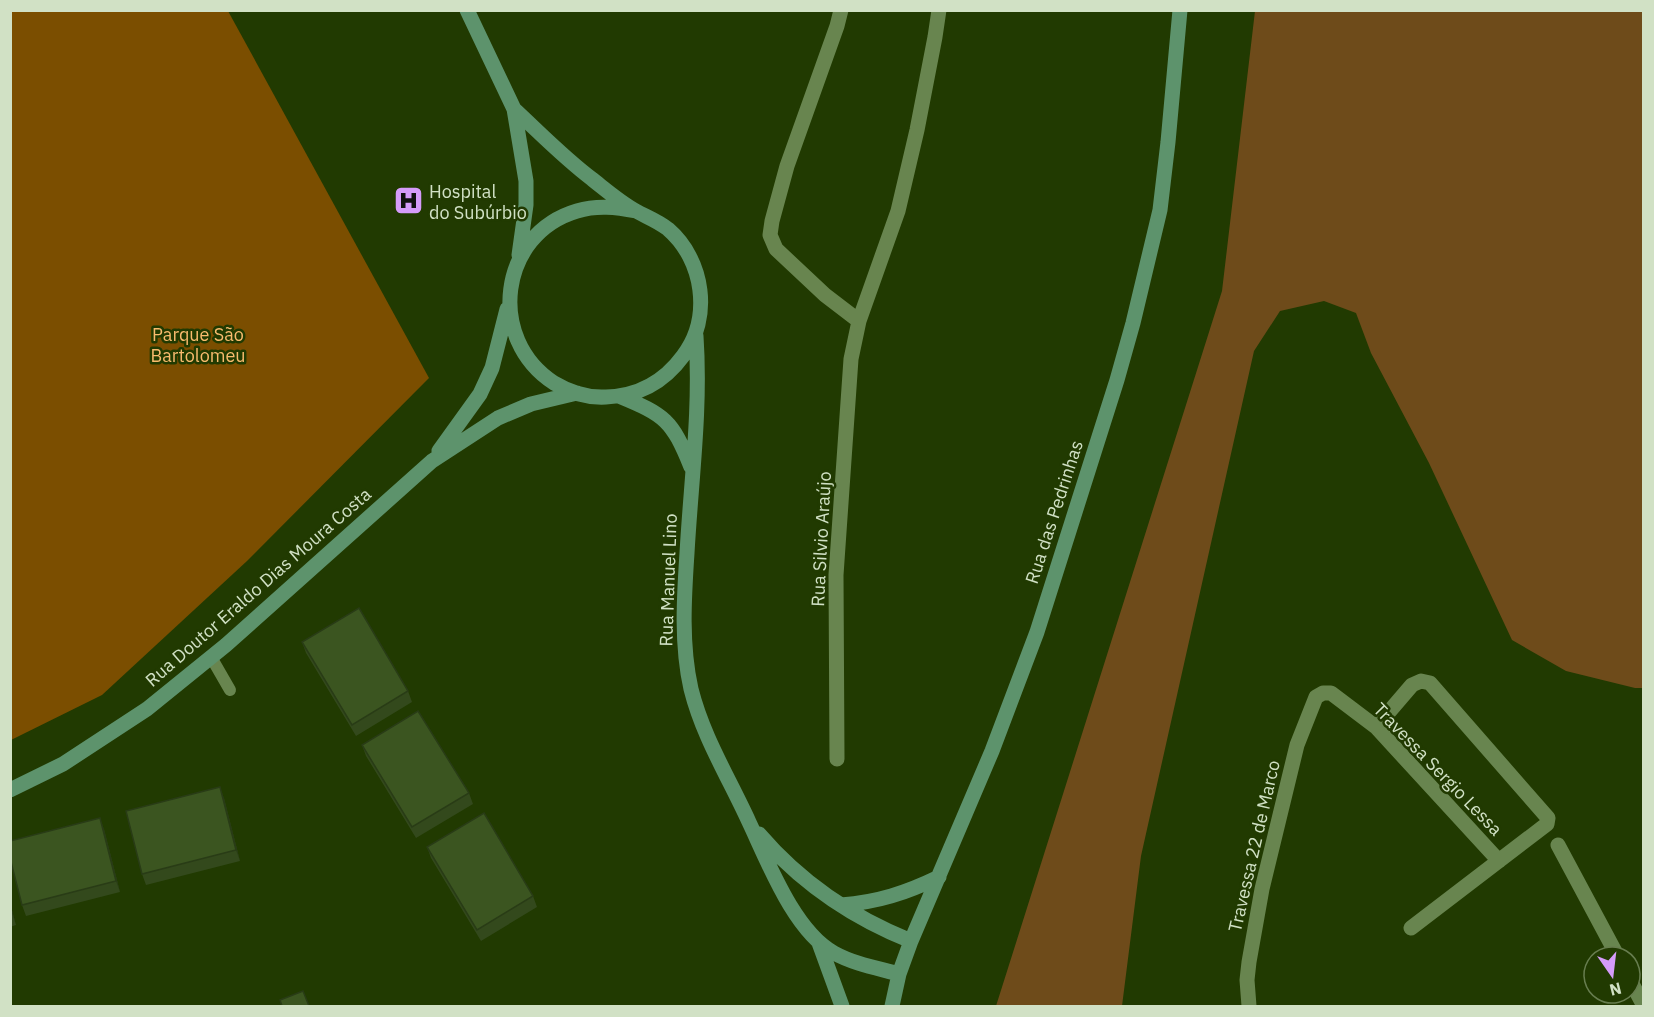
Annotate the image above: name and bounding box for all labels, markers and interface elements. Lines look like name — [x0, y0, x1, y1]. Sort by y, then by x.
place label: Hospital do Subúrbio — [429, 180, 527, 224]
hospital icon: Hospital do Subúrbio — [392, 185, 424, 217]
park label: Parque São Bartolomeu — [150, 323, 246, 367]
street label: Rua das Pedrinhas — [1020, 437, 1088, 587]
street label: Rua Silvio Araújo — [806, 471, 836, 607]
street label: Rua Doutor Eraldo Dias Moura Costa — [140, 482, 376, 691]
street label: Rua Manuel Lino — [654, 513, 682, 647]
street label: Travessa Sergio Lessa — [1369, 698, 1508, 841]
street label: Travessa 22 de Marco — [1223, 758, 1285, 934]
north arrow — [1582, 945, 1642, 1005]
text: N — [1608, 978, 1624, 1001]

